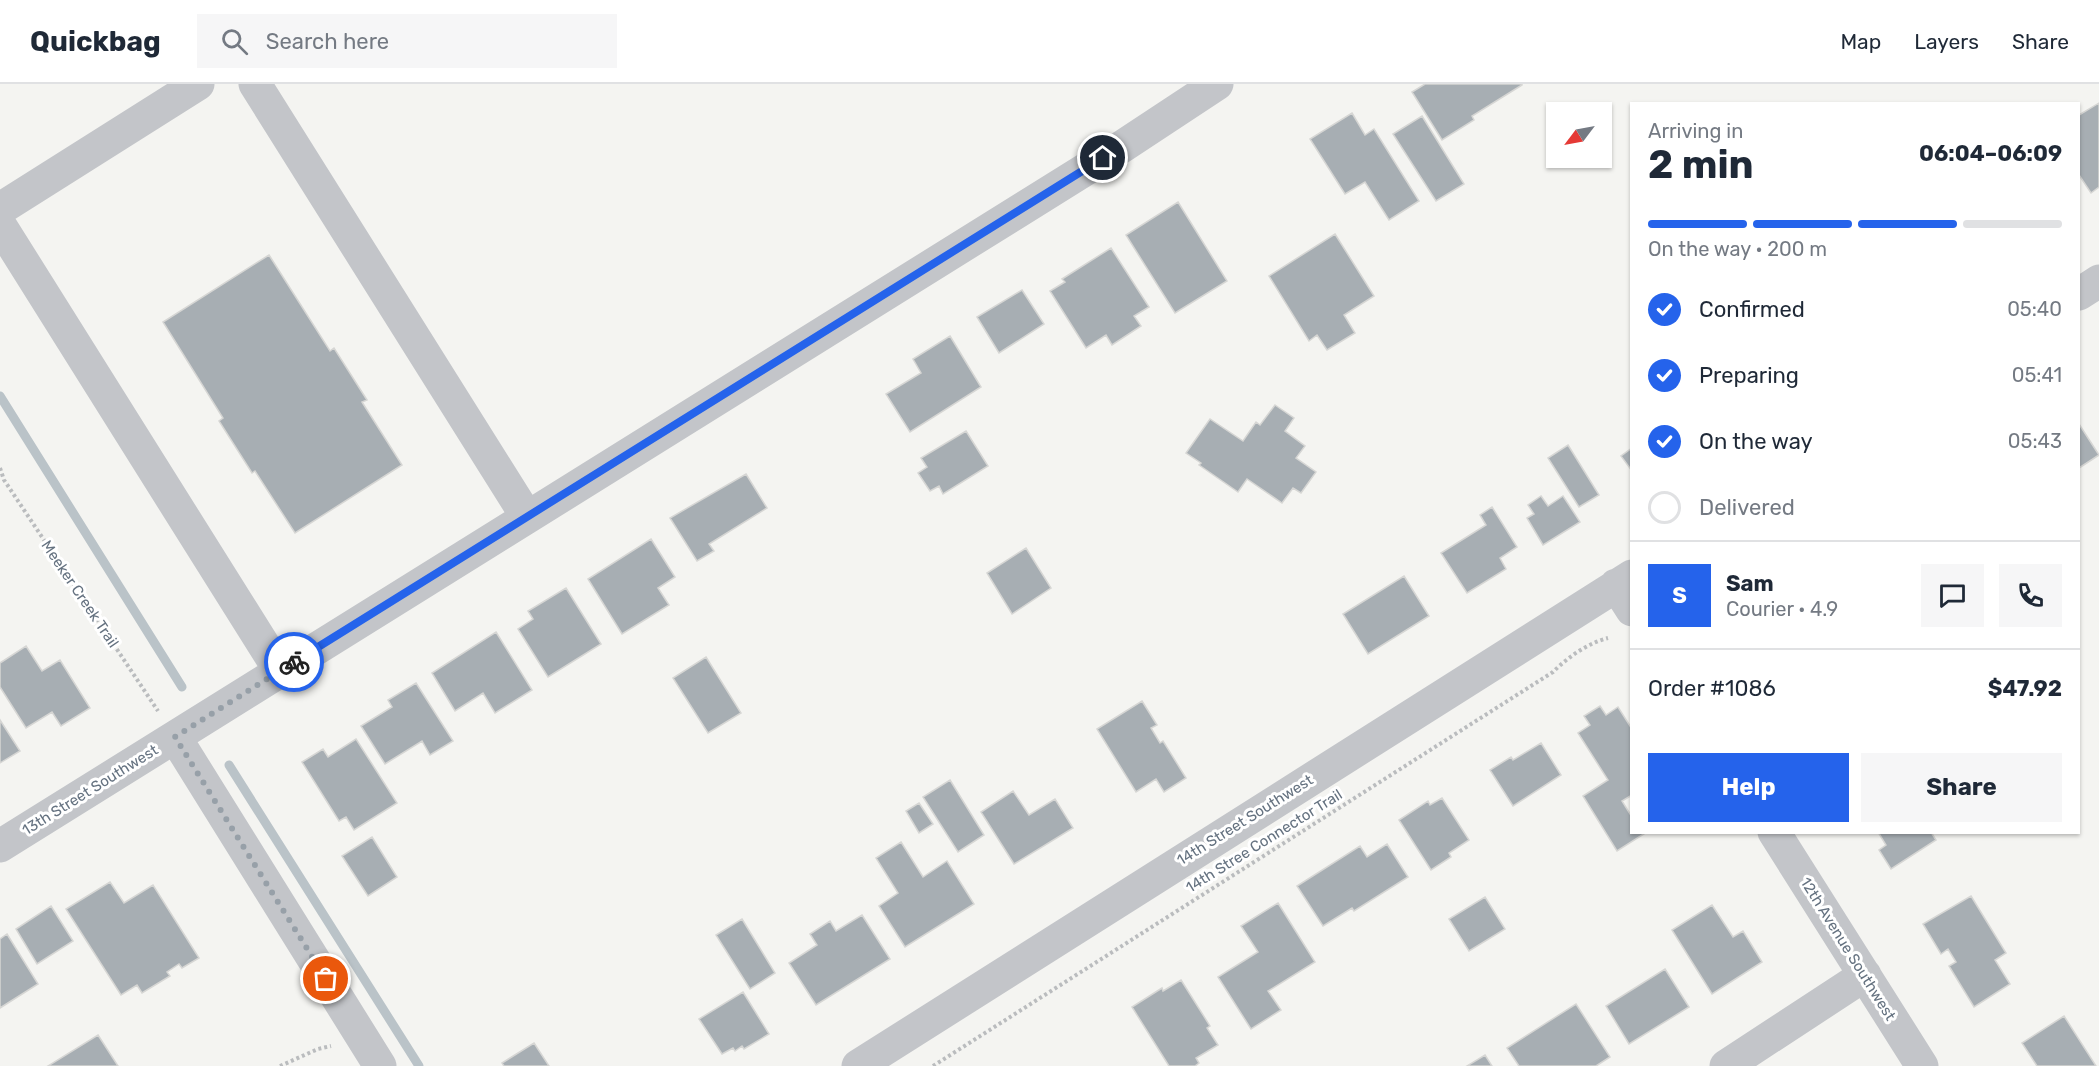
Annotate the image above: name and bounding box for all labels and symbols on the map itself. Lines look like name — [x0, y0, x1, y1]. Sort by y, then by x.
north arrow — [1546, 102, 1612, 168]
pin — [1077, 132, 1128, 183]
street label: Meeker Creek Trail — [37, 537, 123, 651]
courier — [264, 632, 324, 692]
street label: 13th Street Southwest — [19, 741, 161, 839]
street label: 14th Street Southwest — [1174, 771, 1316, 869]
street label: 14th Stree Connector Trail — [1183, 785, 1345, 897]
street label: 12th Avenue Southwest — [1797, 874, 1900, 1024]
pin — [300, 953, 351, 1004]

